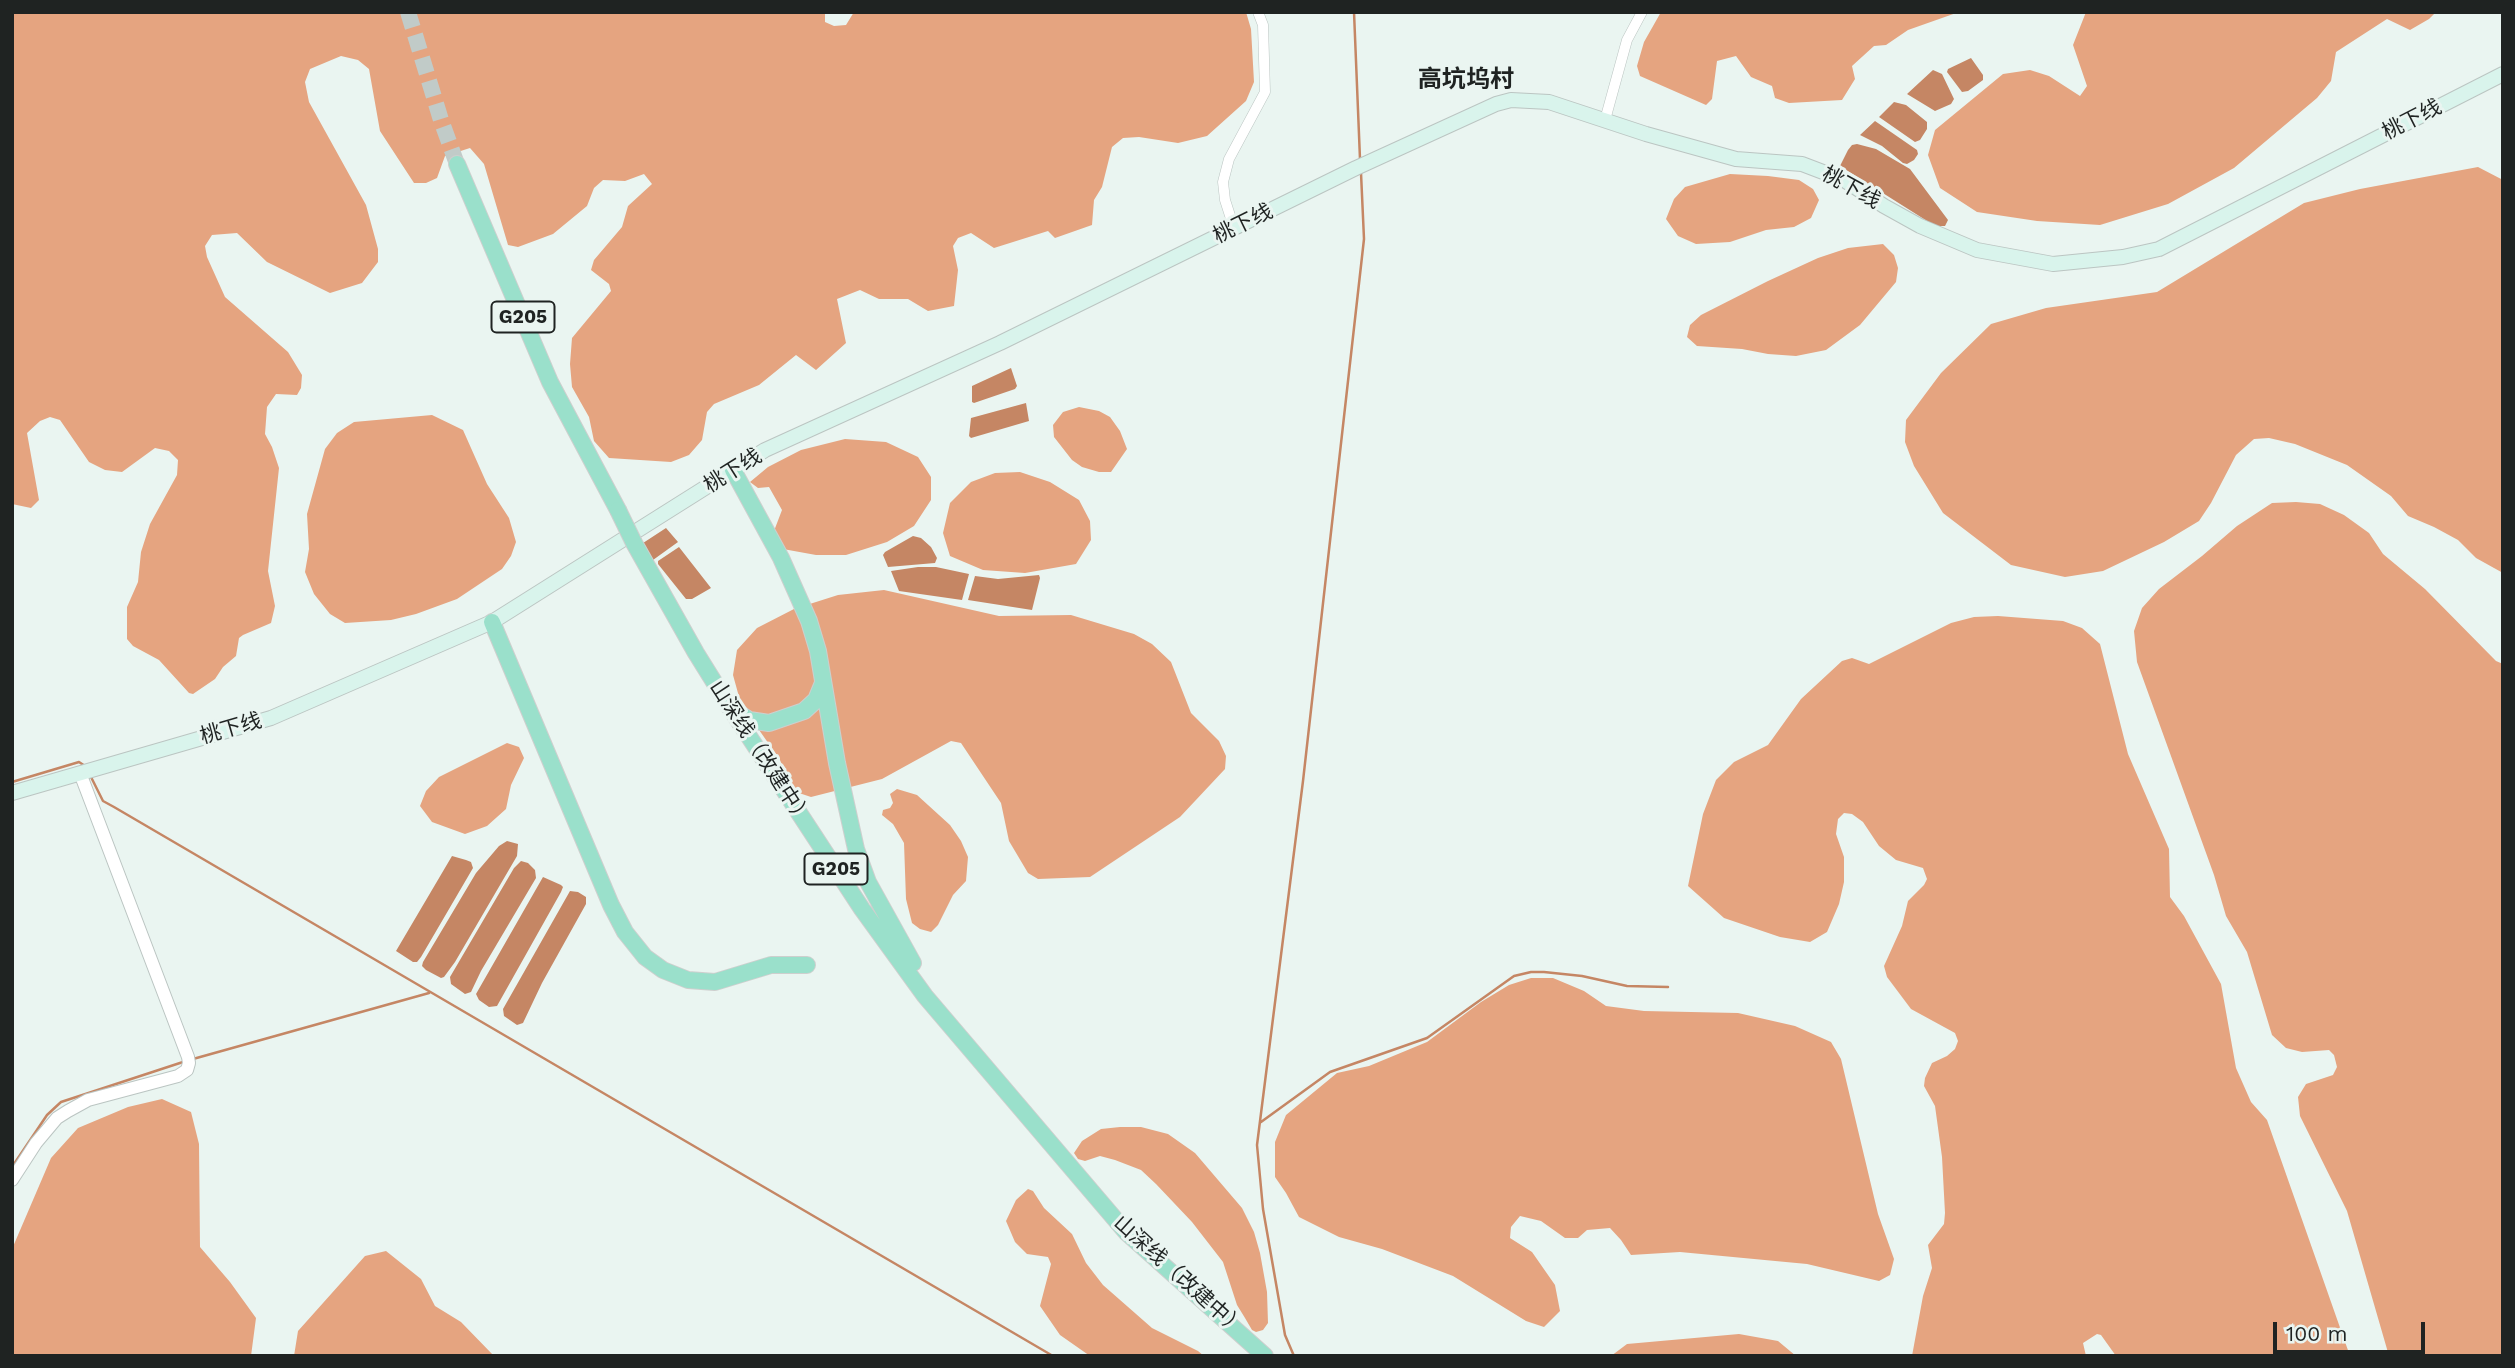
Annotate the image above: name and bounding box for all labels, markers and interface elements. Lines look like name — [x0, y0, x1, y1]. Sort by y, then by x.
district label: 高坑坞村 — [1418, 66, 1514, 94]
street label: 桃下线 — [2378, 94, 2446, 146]
street label: 桃下线 — [1817, 162, 1885, 214]
street label: 桃下线 — [1209, 199, 1277, 249]
road number: G205 — [491, 302, 554, 332]
street label: 桃下线 — [700, 444, 766, 498]
street label: 山深线（改建中） — [704, 676, 816, 830]
street label: 桃下线 — [197, 708, 265, 750]
road number: G205 — [804, 854, 868, 884]
street label: 山深线（改建中） — [1108, 1210, 1250, 1342]
scale bar — [2277, 1308, 2429, 1352]
text: 100 m — [2286, 1321, 2348, 1346]

